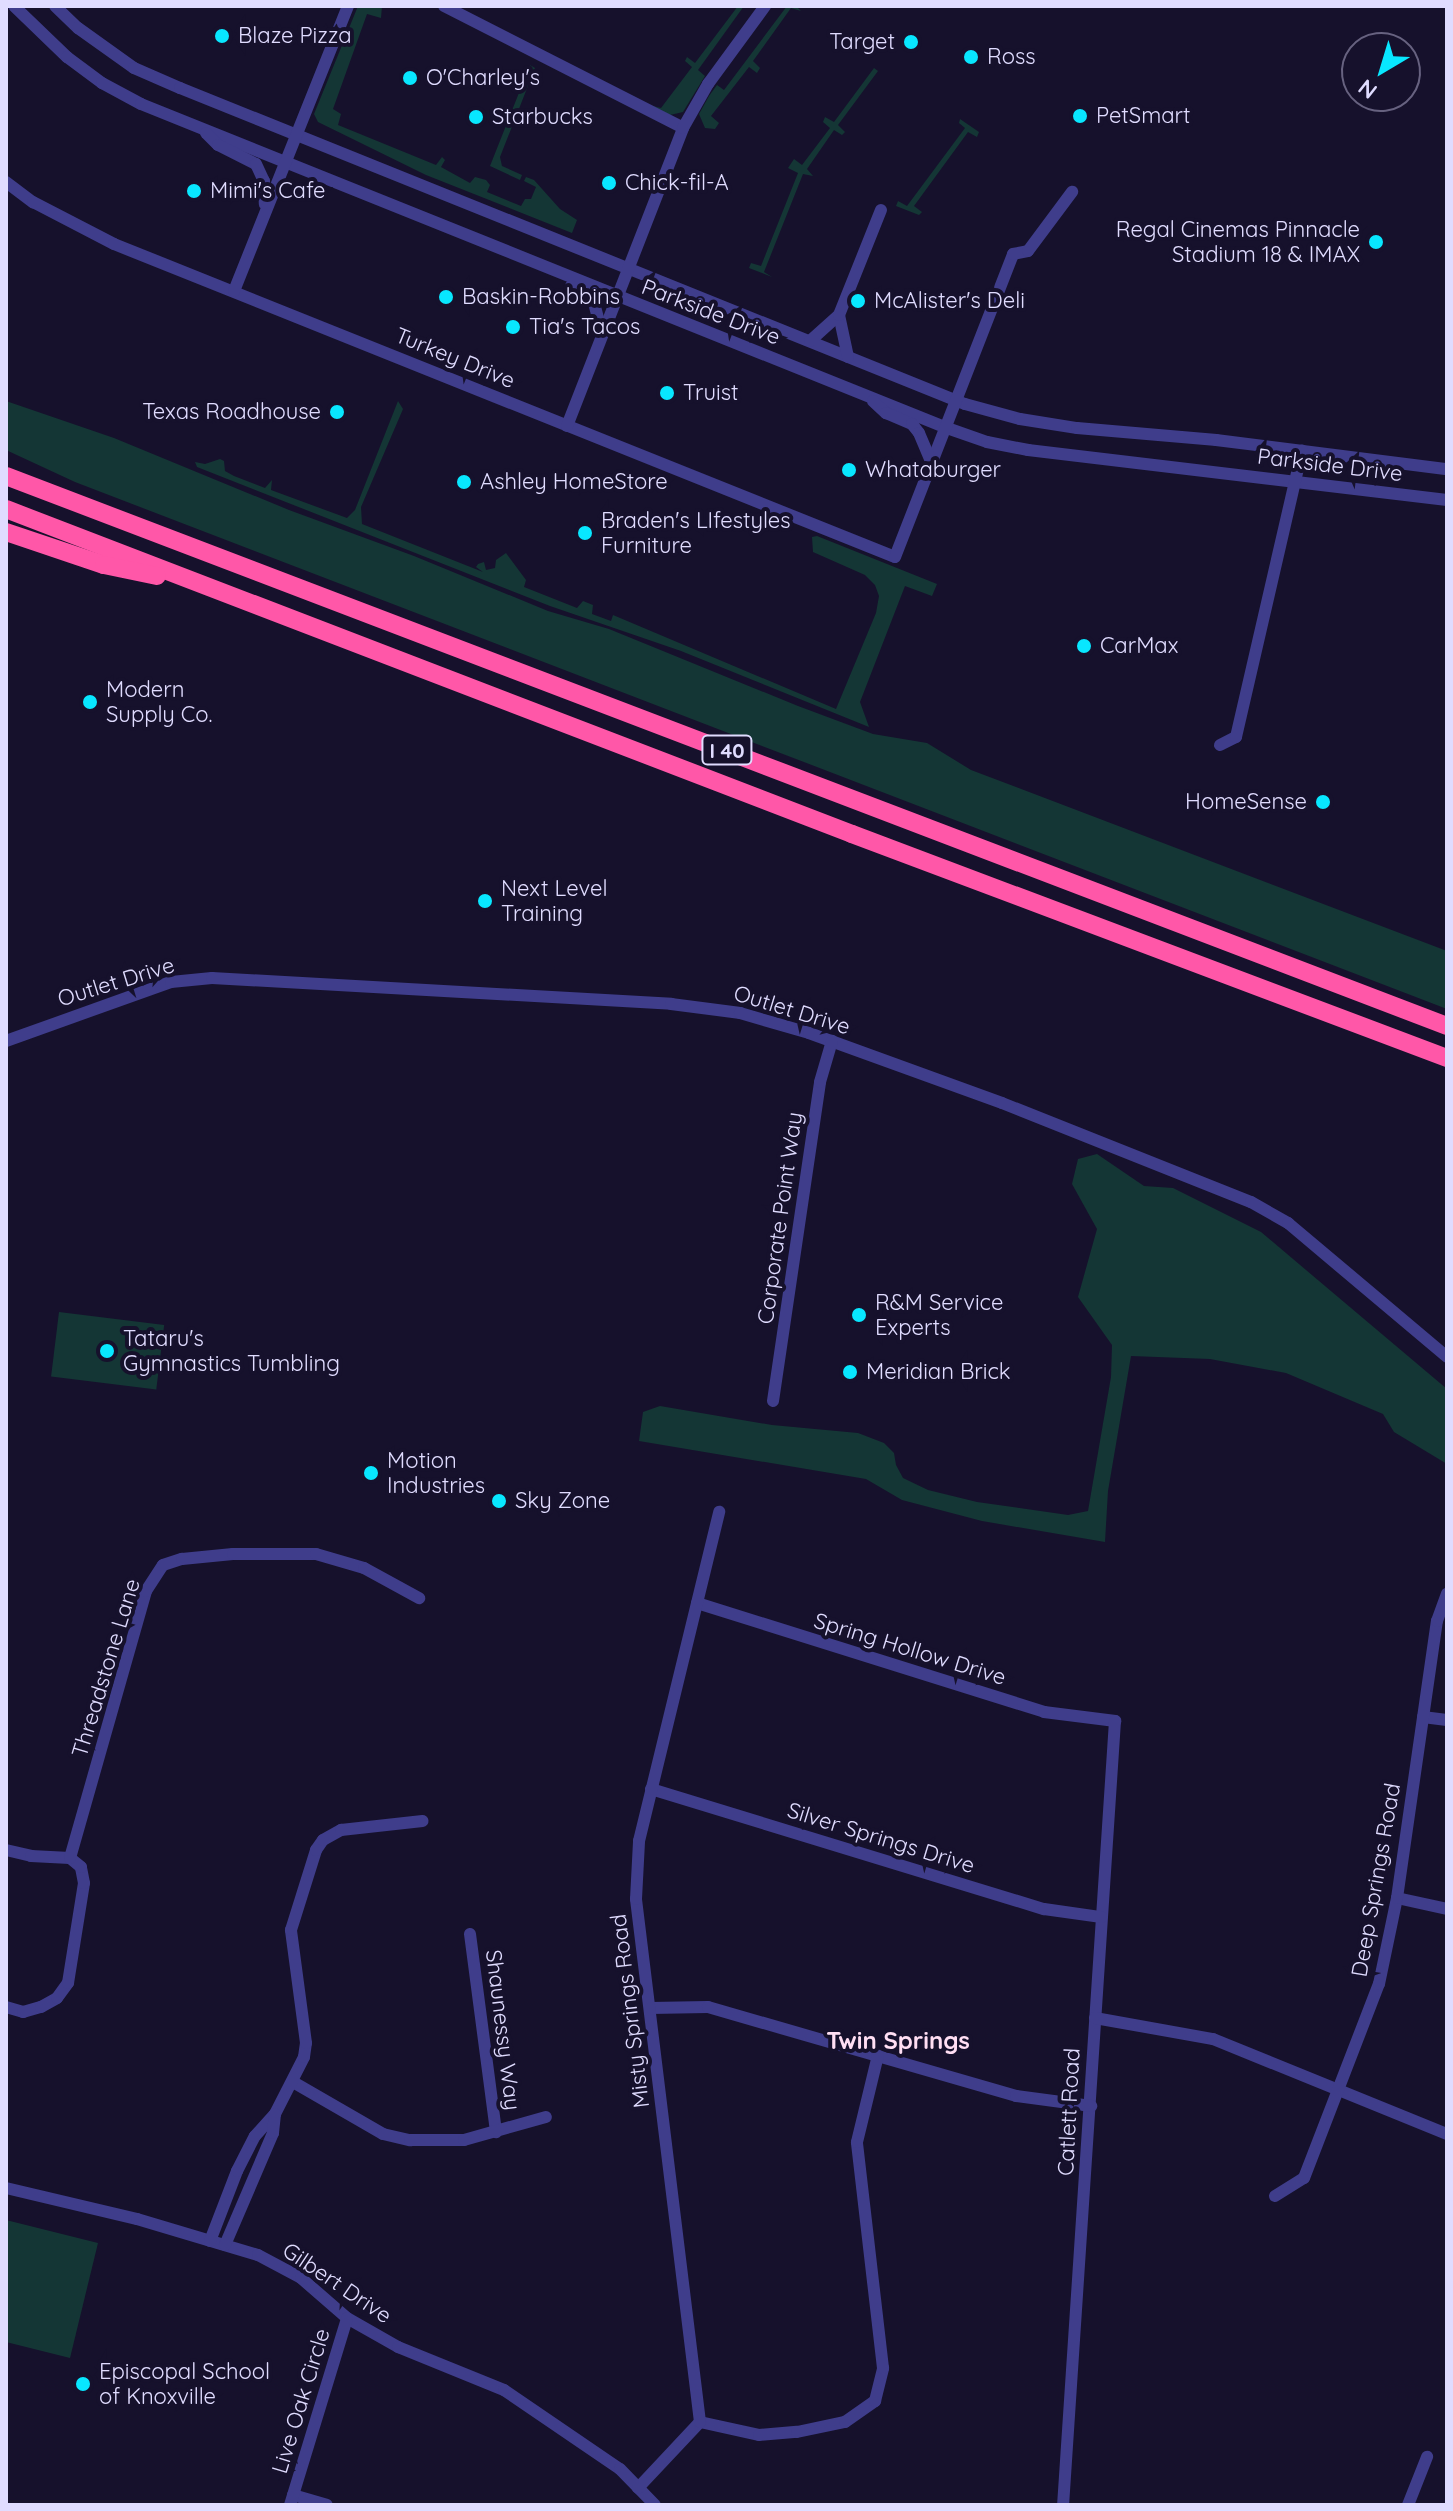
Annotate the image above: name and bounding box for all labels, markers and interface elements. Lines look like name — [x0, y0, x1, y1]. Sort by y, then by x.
place label: Blaze Pizza — [238, 23, 352, 49]
marker: Blaze Pizza — [213, 27, 231, 45]
place label: Target — [829, 29, 895, 55]
north arrow — [1341, 32, 1421, 112]
marker: Target — [902, 33, 920, 51]
place label: Ross — [987, 44, 1036, 70]
marker: Ross — [962, 48, 980, 66]
place label: O'Charley's — [426, 65, 540, 91]
marker: O'Charley's — [401, 69, 419, 87]
text: N — [1352, 73, 1382, 105]
place label: PetSmart — [1096, 103, 1190, 129]
place label: Starbucks — [492, 104, 593, 130]
marker: PetSmart — [1071, 107, 1089, 125]
marker: Starbucks — [467, 108, 485, 126]
place label: Chick-fil-A — [625, 170, 729, 196]
marker: Chick-fil-A — [600, 174, 618, 192]
place label: Mimi's Cafe — [210, 178, 325, 204]
marker: Mimi's Cafe — [185, 182, 203, 200]
place label: Regal Cinemas Pinnacle Stadium 18 & IMAX — [1116, 216, 1360, 268]
marker: Regal Cinemas Pinnacle Stadium 18 & IMAX — [1367, 233, 1385, 251]
street label: Parkside Drive — [638, 273, 784, 351]
place label: Baskin-Robbins — [462, 284, 620, 310]
marker: Baskin-Robbins — [437, 288, 455, 306]
place label: McAlister's Deli — [874, 288, 1025, 314]
marker: McAlister's Deli — [849, 292, 867, 310]
place label: Tia's Tacos — [529, 314, 640, 340]
marker: Tia's Tacos — [504, 318, 522, 336]
street label: Turkey Drive — [391, 322, 519, 394]
place label: Truist — [683, 380, 738, 406]
marker: Truist — [658, 384, 676, 402]
place label: Texas Roadhouse — [142, 399, 321, 425]
marker: Texas Roadhouse — [328, 403, 346, 421]
street label: Parkside Drive — [1256, 443, 1404, 487]
place label: Whataburger — [865, 457, 1001, 483]
marker: Whataburger — [840, 461, 858, 479]
place label: Ashley HomeStore — [480, 469, 668, 495]
marker: Ashley HomeStore — [455, 473, 473, 491]
place label: Braden's LIfestyles Furniture — [601, 507, 790, 558]
marker: Braden's LIfestyles Furniture — [576, 524, 594, 542]
place label: CarMax — [1100, 633, 1178, 659]
marker: CarMax — [1075, 637, 1093, 655]
place label: Modern Supply Co. — [106, 676, 212, 728]
marker: Modern Supply Co. — [81, 693, 99, 711]
road number: I 40 — [701, 734, 753, 766]
place label: HomeSense — [1185, 789, 1307, 815]
marker: HomeSense — [1314, 793, 1332, 811]
place label: Next Level Training — [501, 875, 608, 926]
marker: Next Level Training — [476, 892, 494, 910]
street label: Outlet Drive — [55, 952, 177, 1012]
street label: Outlet Drive — [731, 980, 853, 1040]
street label: Corporate Point Way — [752, 1110, 808, 1326]
place label: R&M Service Experts — [875, 1289, 1003, 1340]
marker: R&M Service Experts — [850, 1306, 868, 1324]
place label: Tataru's Gymnastics Tumbling — [123, 1325, 340, 1376]
marker: Tataru's Gymnastics Tumbling — [98, 1342, 116, 1360]
place label: Meridian Brick — [866, 1359, 1011, 1385]
marker: Meridian Brick — [841, 1363, 859, 1381]
place label: Motion Industries — [387, 1447, 485, 1498]
marker: Motion Industries — [362, 1464, 380, 1482]
place label: Sky Zone — [515, 1488, 610, 1514]
marker: Sky Zone — [490, 1492, 508, 1510]
street label: Threadstone Lane — [66, 1576, 146, 1760]
street label: Spring Hollow Drive — [811, 1607, 1009, 1691]
street label: Deep Springs Road — [1346, 1781, 1406, 1979]
street label: Silver Springs Drive — [784, 1797, 978, 1879]
street label: Misty Springs Road — [605, 1913, 655, 2109]
street label: Shaunessy Way — [480, 1948, 526, 2112]
district label: Twin Springs — [826, 2027, 970, 2055]
street label: Catlett Road — [1052, 2047, 1086, 2177]
street label: Gilbert Drive — [278, 2237, 396, 2329]
street label: Live Oak Circle — [266, 2325, 336, 2477]
place label: Episcopal School of Knoxville — [99, 2358, 270, 2410]
marker: Episcopal School of Knoxville — [74, 2375, 92, 2393]

